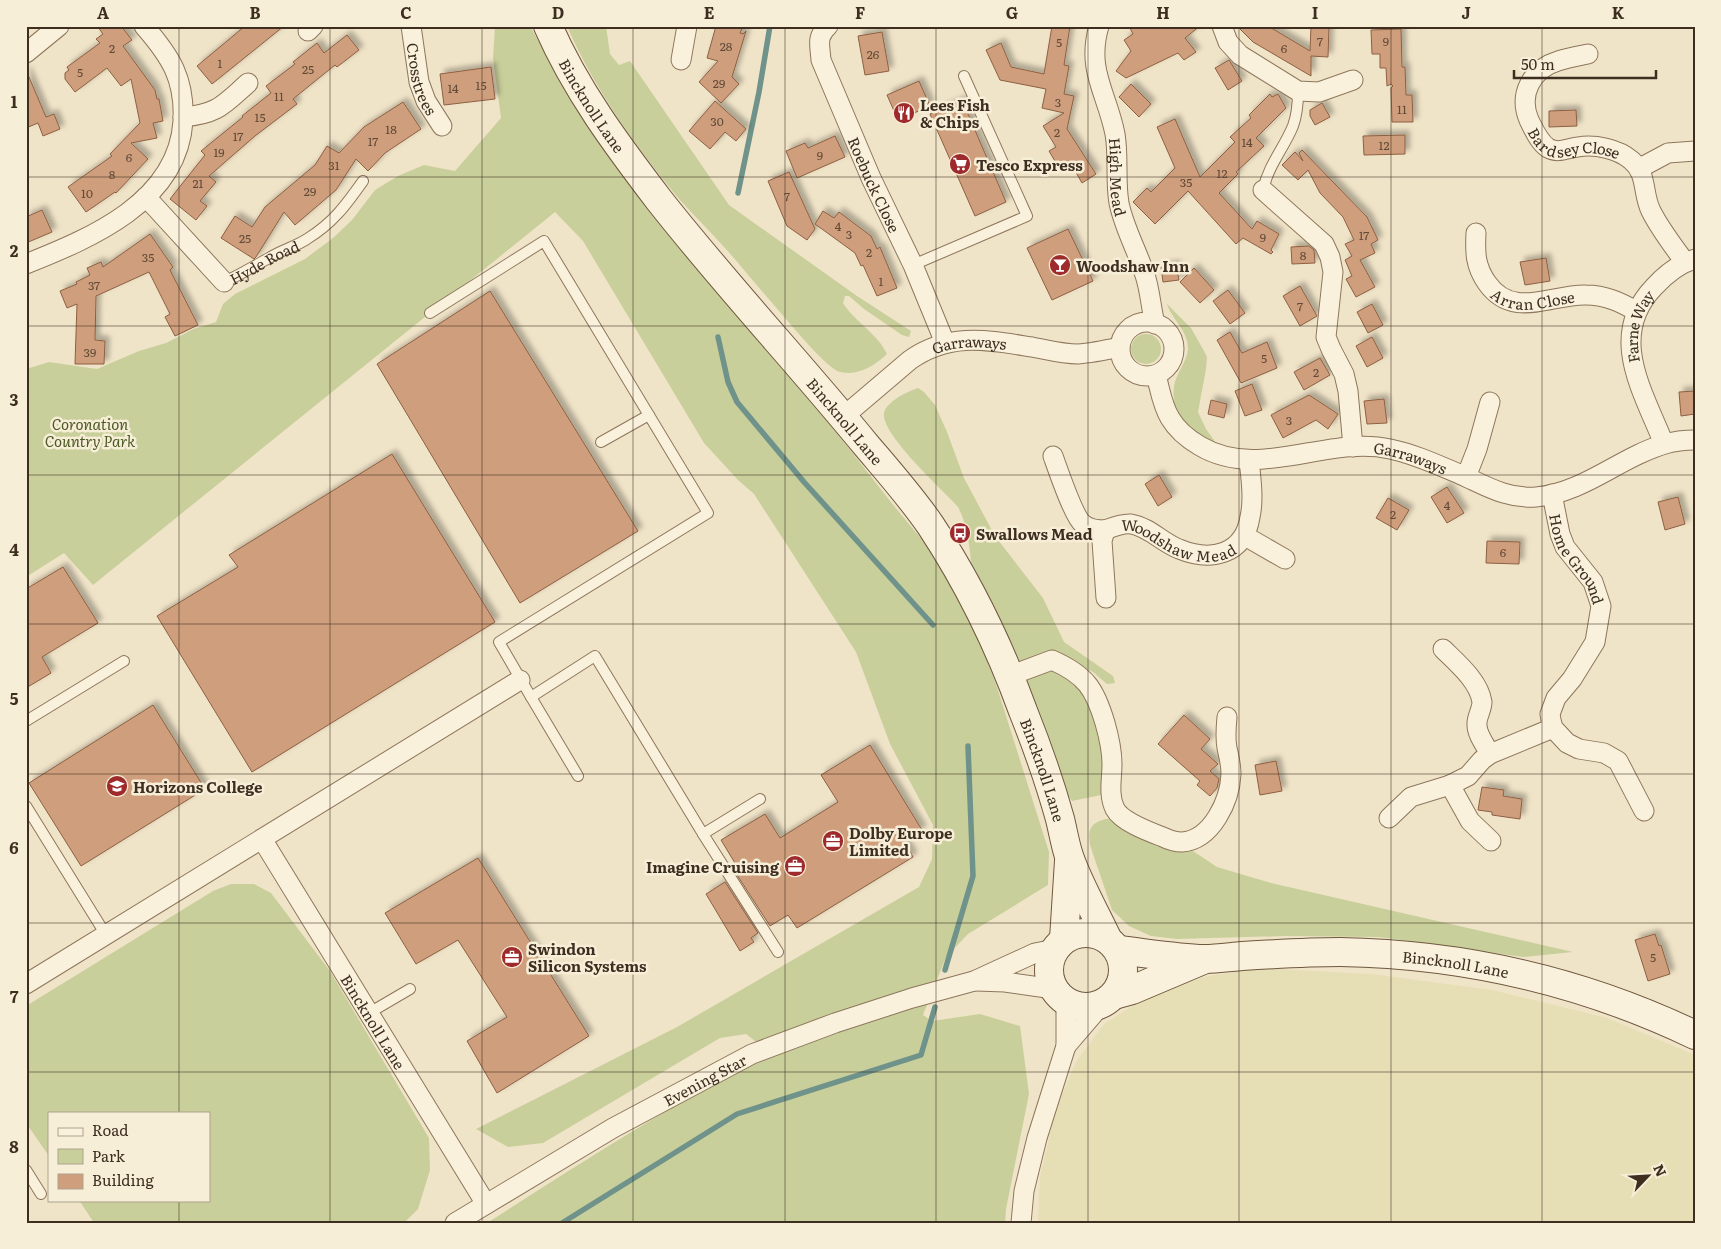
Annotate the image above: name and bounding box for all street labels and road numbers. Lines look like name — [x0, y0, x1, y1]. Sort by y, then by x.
street label: Crosstrees — [402, 41, 444, 119]
street label: Bincknoll Lane — [554, 54, 631, 157]
street label: Bardsey Close — [1523, 123, 1624, 164]
street label: Roebuck Close — [843, 133, 907, 236]
street label: High Mead — [1104, 137, 1133, 219]
street label: Hyde Road — [225, 234, 303, 289]
street label: Arran Close — [1487, 282, 1576, 315]
street label: Farne Way — [1619, 284, 1659, 365]
street label: Garraways — [928, 329, 1008, 359]
street label: Bincknoll Lane — [802, 372, 889, 469]
street label: Garraways — [1372, 435, 1451, 479]
street label: Home Ground — [1545, 511, 1611, 607]
street label: Woodshaw Mead — [1121, 512, 1240, 567]
street label: Bincknoll Lane — [1015, 715, 1072, 824]
street label: Bincknoll Lane — [1401, 944, 1511, 983]
street label: Bincknoll Lane — [336, 969, 412, 1074]
street label: Evening Star — [659, 1048, 750, 1111]

